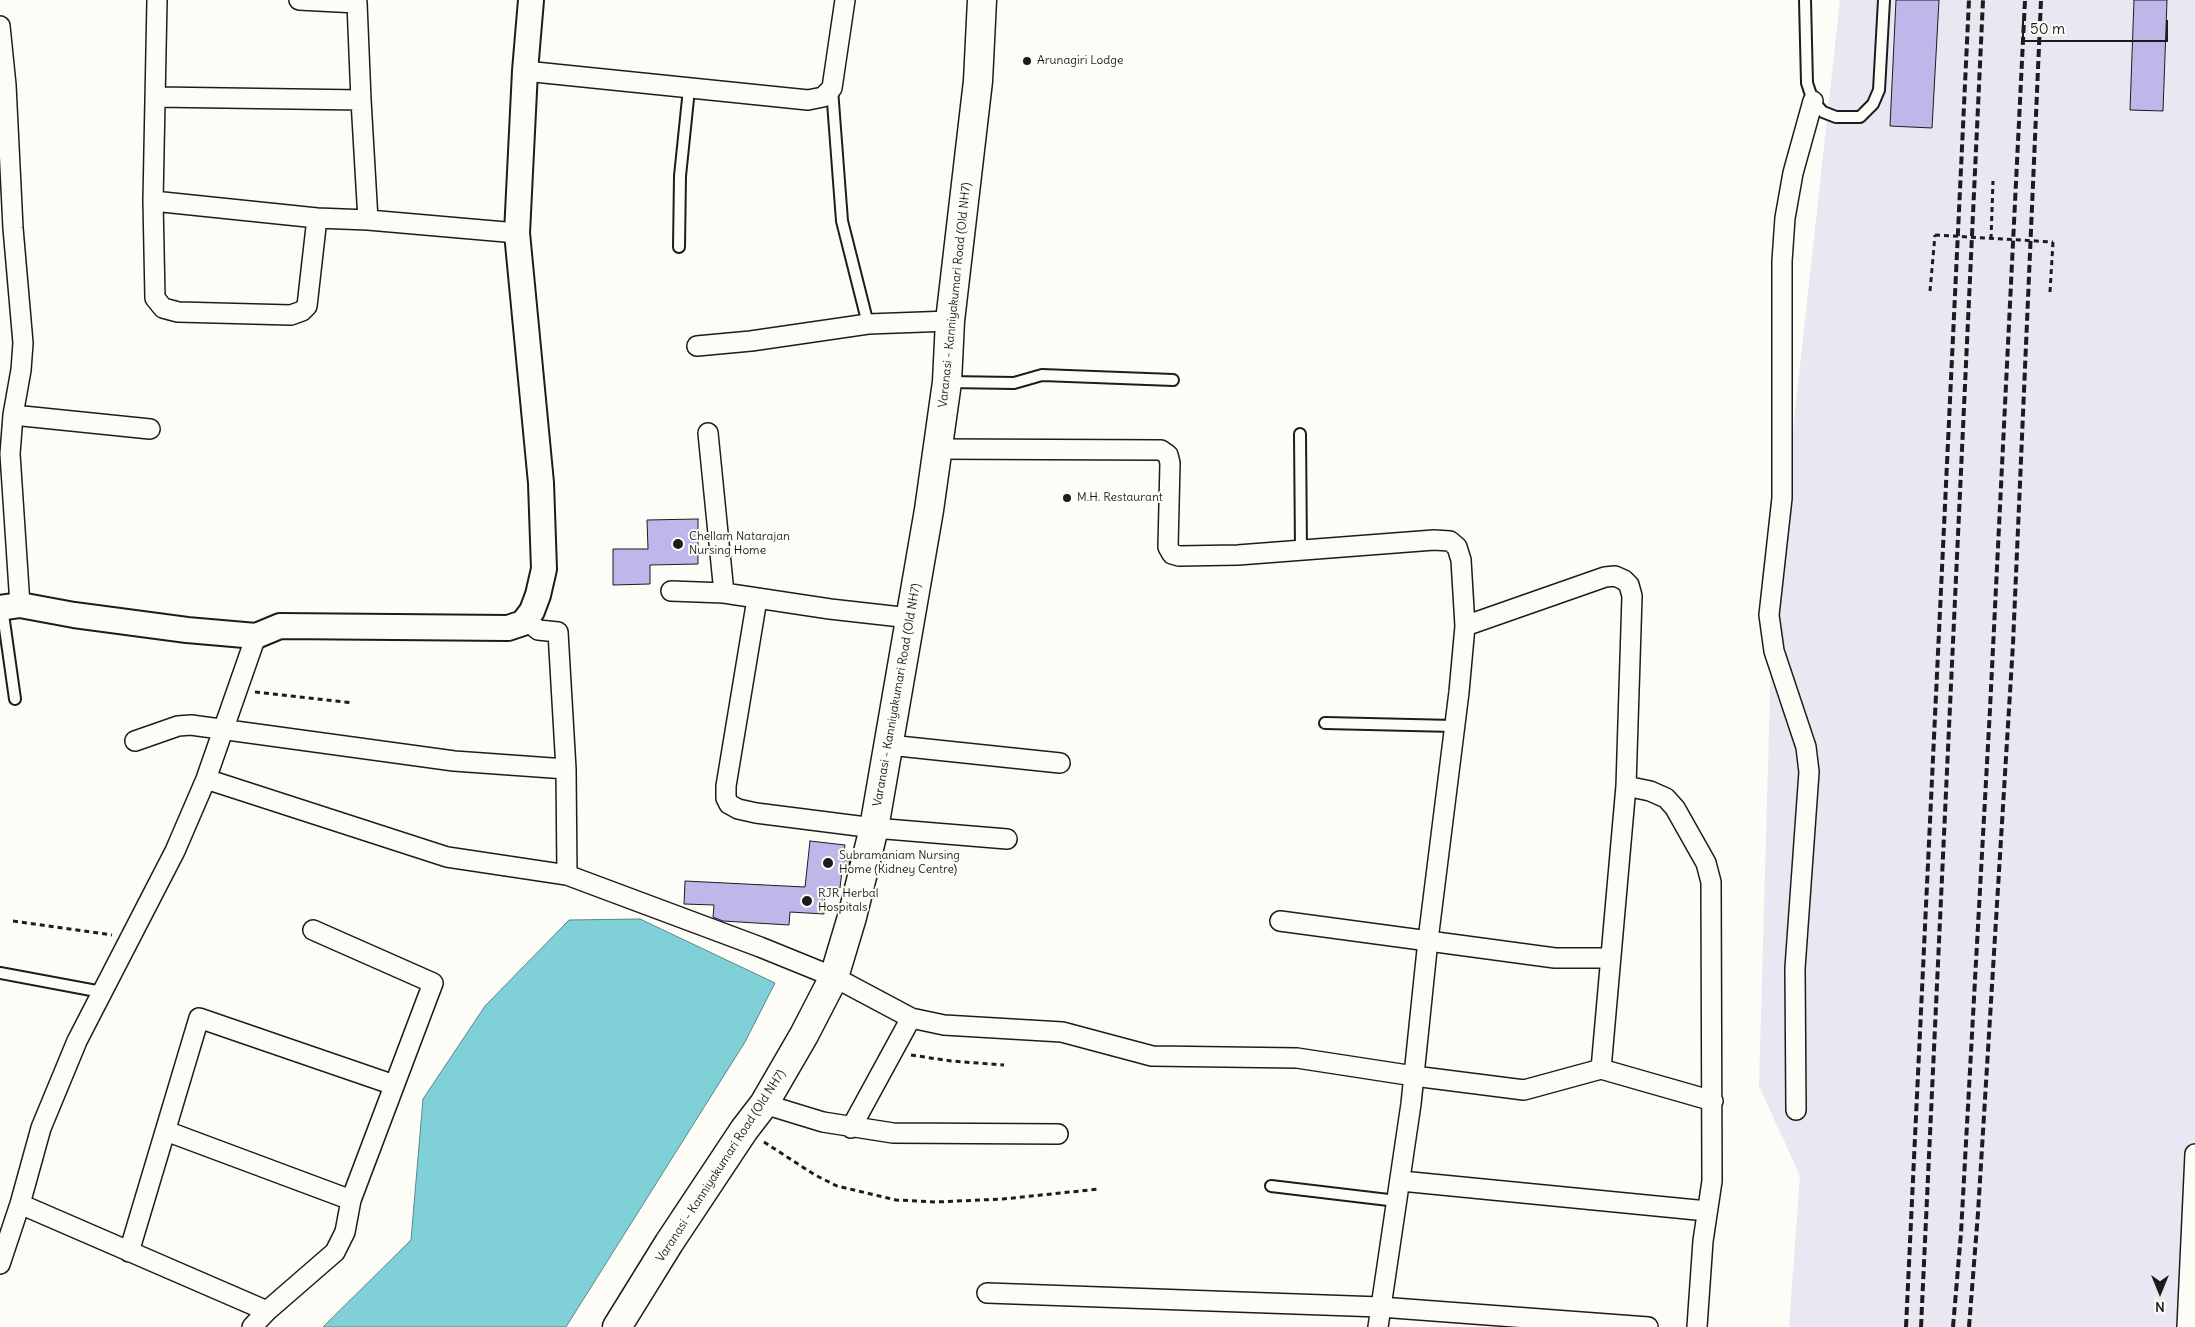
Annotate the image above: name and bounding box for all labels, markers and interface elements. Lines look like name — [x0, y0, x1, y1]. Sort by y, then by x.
scale bar — [2025, 10, 2171, 42]
text: 50 m — [2030, 19, 2065, 38]
place label: Arunagiri Lodge — [1037, 54, 1124, 68]
marker: Arunagiri Lodge — [1021, 55, 1033, 67]
street label: Varanasi - Kanniyakumari Road (Old NH7) — [936, 182, 974, 408]
place label: M.H. Restaurant — [1077, 491, 1163, 505]
marker: M.H. Restaurant — [1061, 492, 1073, 504]
place label: Chellam Natarajan Nursing Home — [689, 530, 790, 558]
marker: Chellam Natarajan Nursing Home — [671, 537, 685, 551]
street label: Varanasi - Kanniyakumari Road (Old NH7) — [870, 582, 924, 808]
place label: Subramaniam Nursing Home (Kidney Centre) — [839, 849, 960, 877]
marker: Subramaniam Nursing Home (Kidney Centre) — [821, 856, 835, 870]
place label: RJR Herbal Hospitals — [818, 887, 878, 915]
marker: RJR Herbal Hospitals — [800, 894, 814, 908]
street label: Varanasi - Kanniyakumari Road (Old NH7) — [653, 1067, 789, 1265]
north arrow — [2135, 1267, 2185, 1317]
text: N — [2155, 1298, 2165, 1316]

